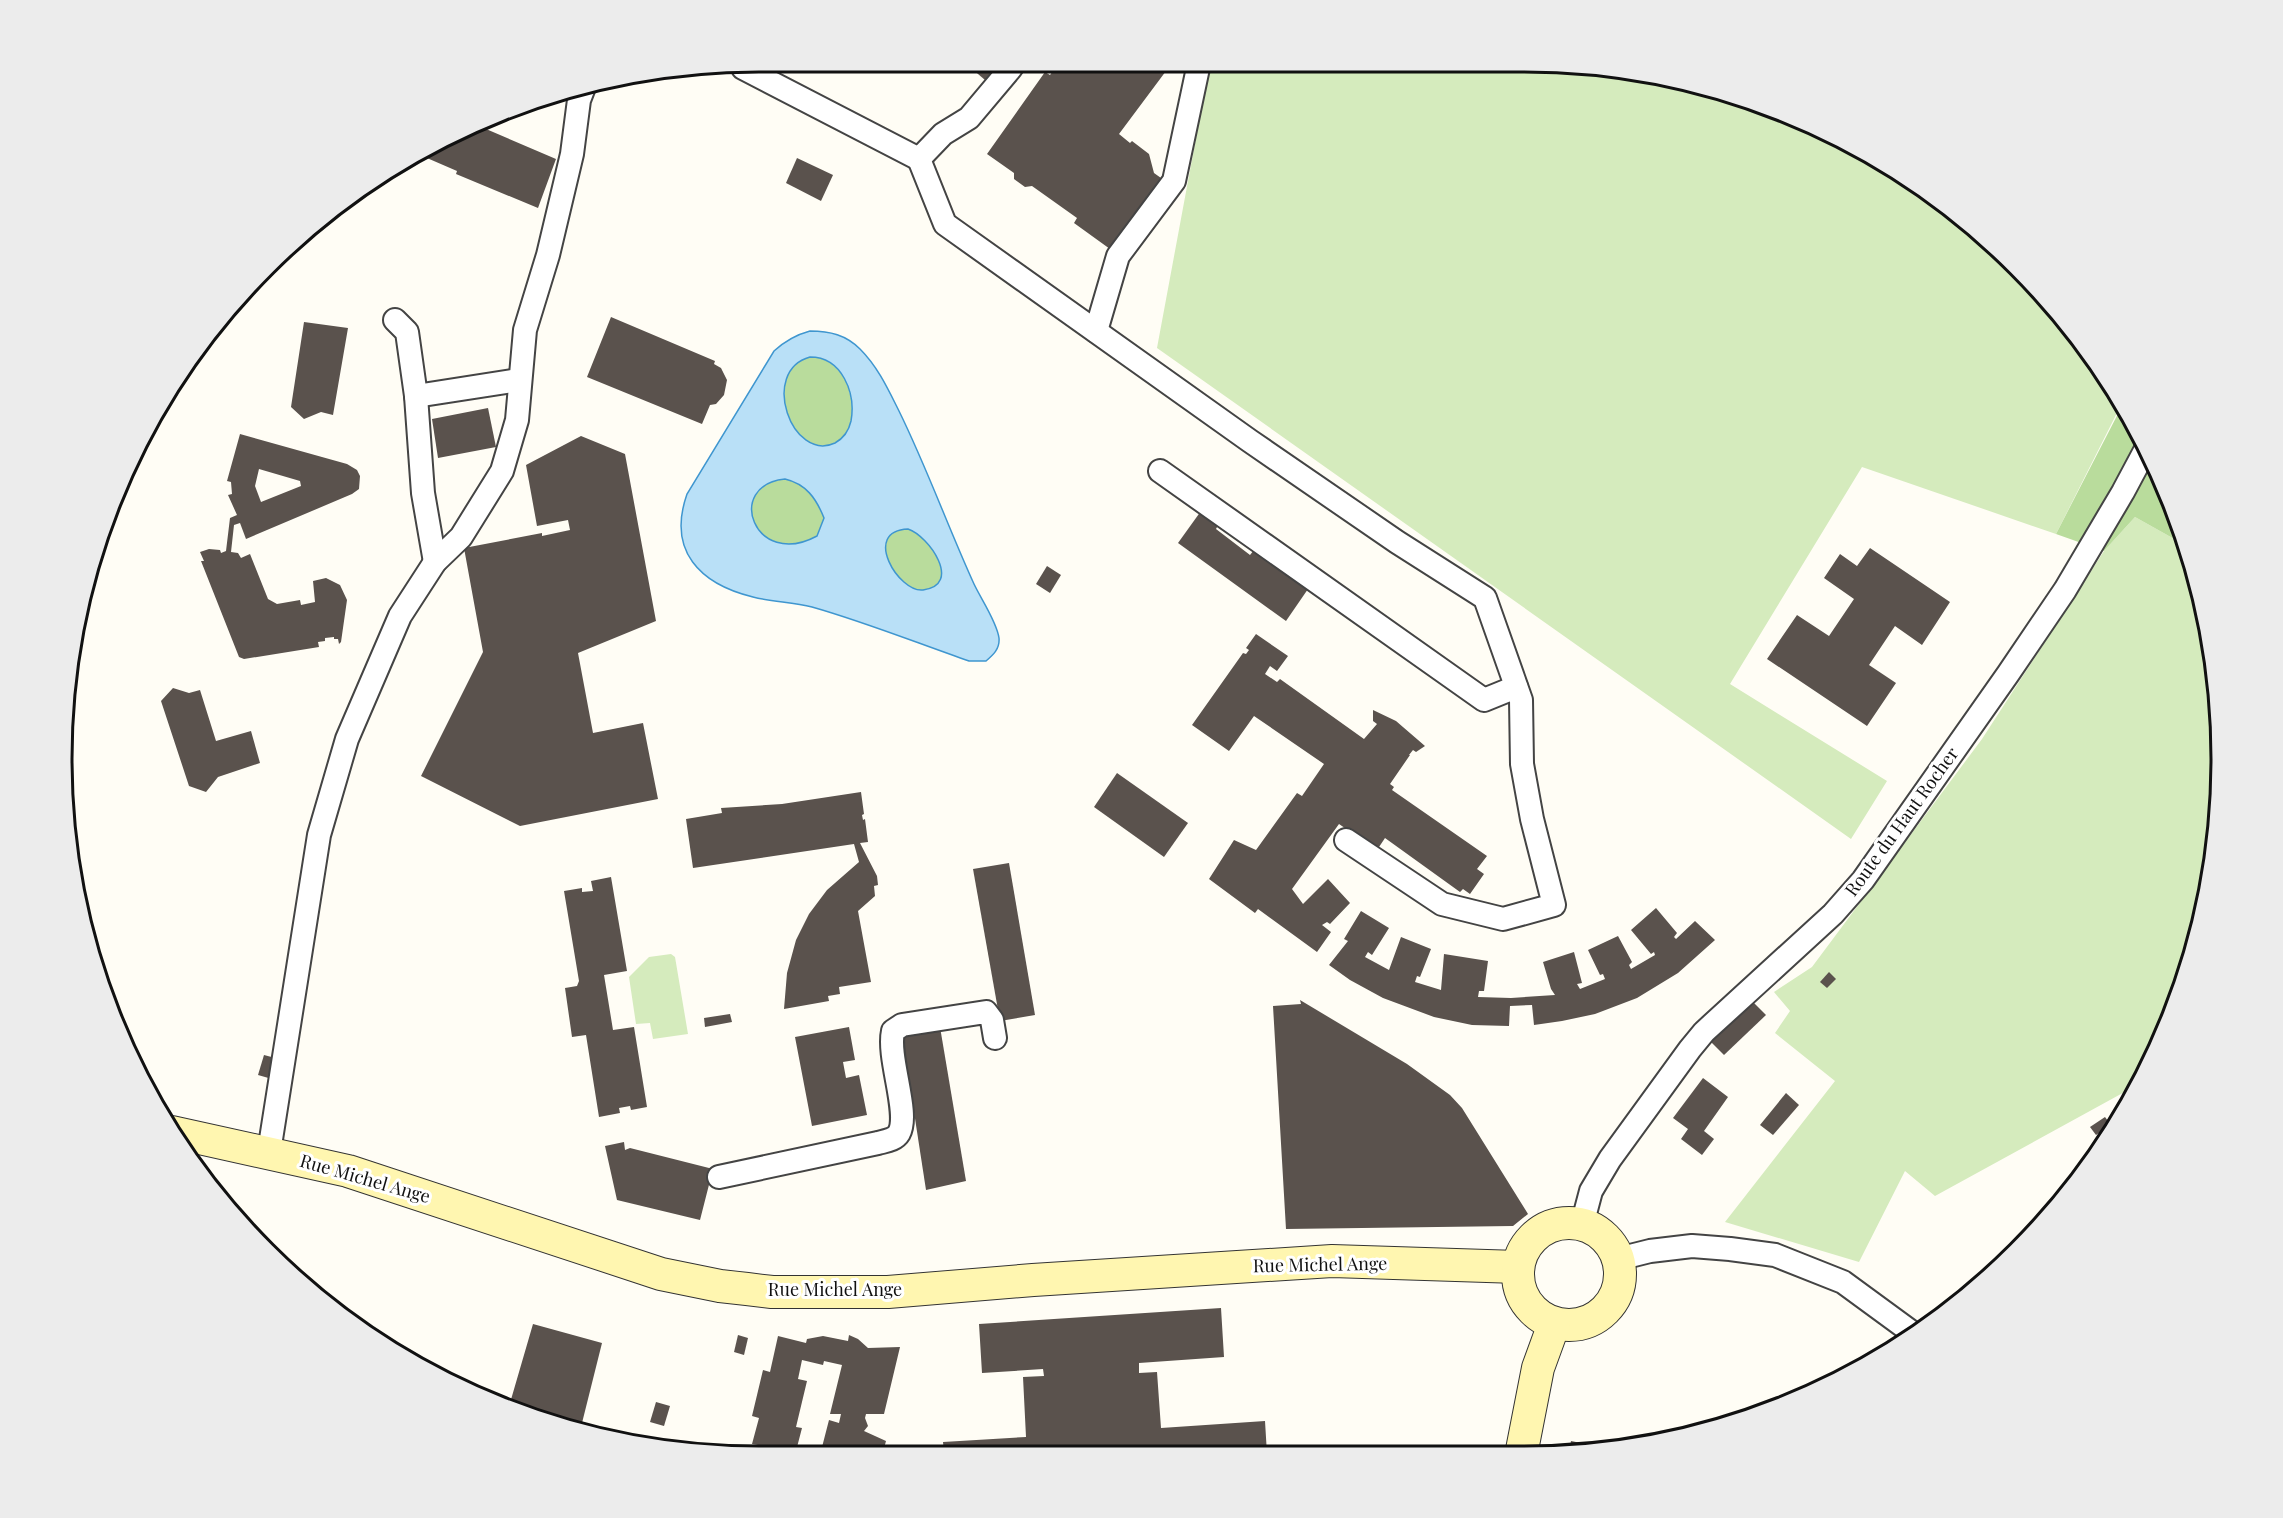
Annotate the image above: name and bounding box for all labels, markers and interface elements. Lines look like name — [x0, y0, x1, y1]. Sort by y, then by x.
street label: Route du Haut Rocher — [1839, 742, 1963, 901]
street label: Rue Michel Ange — [297, 1148, 433, 1208]
street label: Rue Michel Ange — [1253, 1251, 1387, 1277]
street label: Rue Michel Ange — [768, 1277, 902, 1301]

